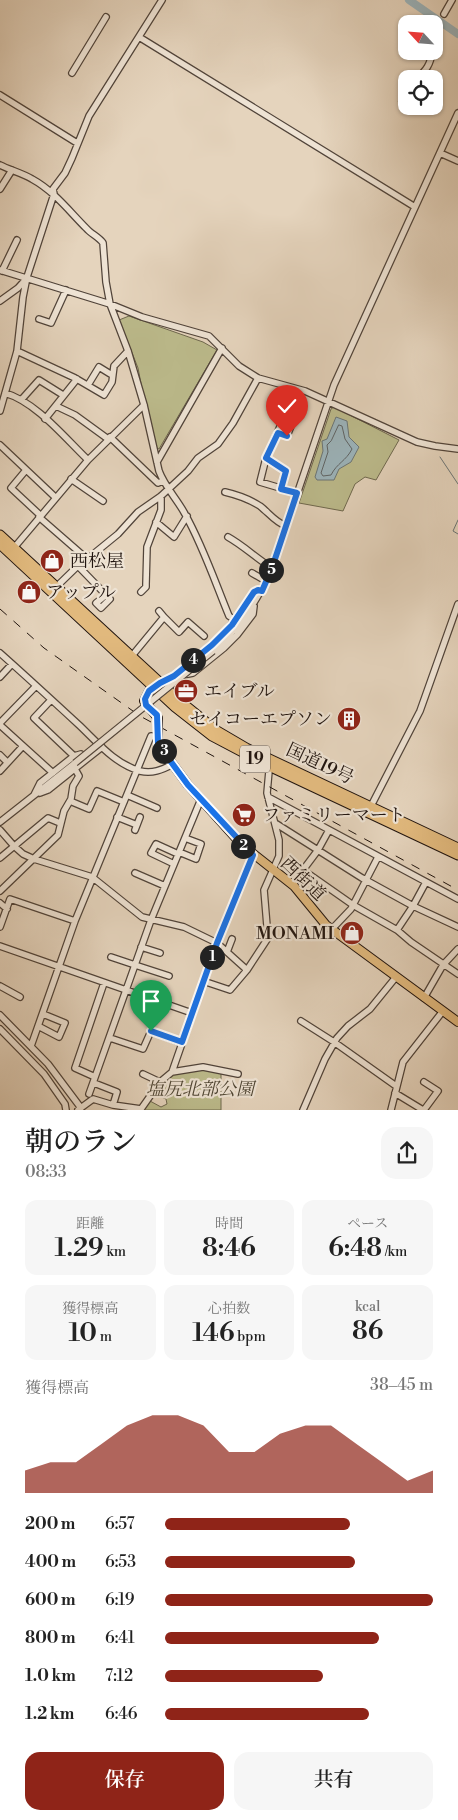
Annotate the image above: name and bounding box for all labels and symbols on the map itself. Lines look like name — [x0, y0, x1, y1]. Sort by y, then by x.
north arrow — [398, 15, 442, 60]
pin — [266, 385, 308, 436]
shop icon: 西松屋 — [39, 548, 65, 574]
place label: 西松屋 — [70, 550, 124, 573]
pin: 5 — [258, 558, 284, 582]
shop icon: アップル — [16, 579, 42, 605]
place label: アップル — [46, 581, 116, 604]
pin: 4 — [180, 648, 206, 672]
office icon: エイブル — [173, 678, 199, 704]
place label: エイブル — [204, 680, 275, 703]
building icon: セイコーエプソン — [336, 706, 362, 732]
place label: セイコーエプソン — [189, 708, 332, 731]
pin: 3 — [152, 738, 176, 764]
street label: 国道19号 — [282, 738, 358, 790]
road number: 19 — [240, 746, 270, 772]
supermarket icon: ファミリーマート — [231, 802, 257, 828]
place label: ファミリーマート — [262, 804, 406, 827]
pin: 2 — [230, 834, 256, 858]
street label: 西街道 — [276, 852, 330, 906]
shop icon: MONAMI — [339, 920, 365, 946]
place label: MONAMI — [256, 922, 334, 945]
pin: 1 — [200, 944, 224, 970]
pin — [130, 980, 172, 1031]
park label: 塩尻北部公園 — [146, 1078, 257, 1101]

